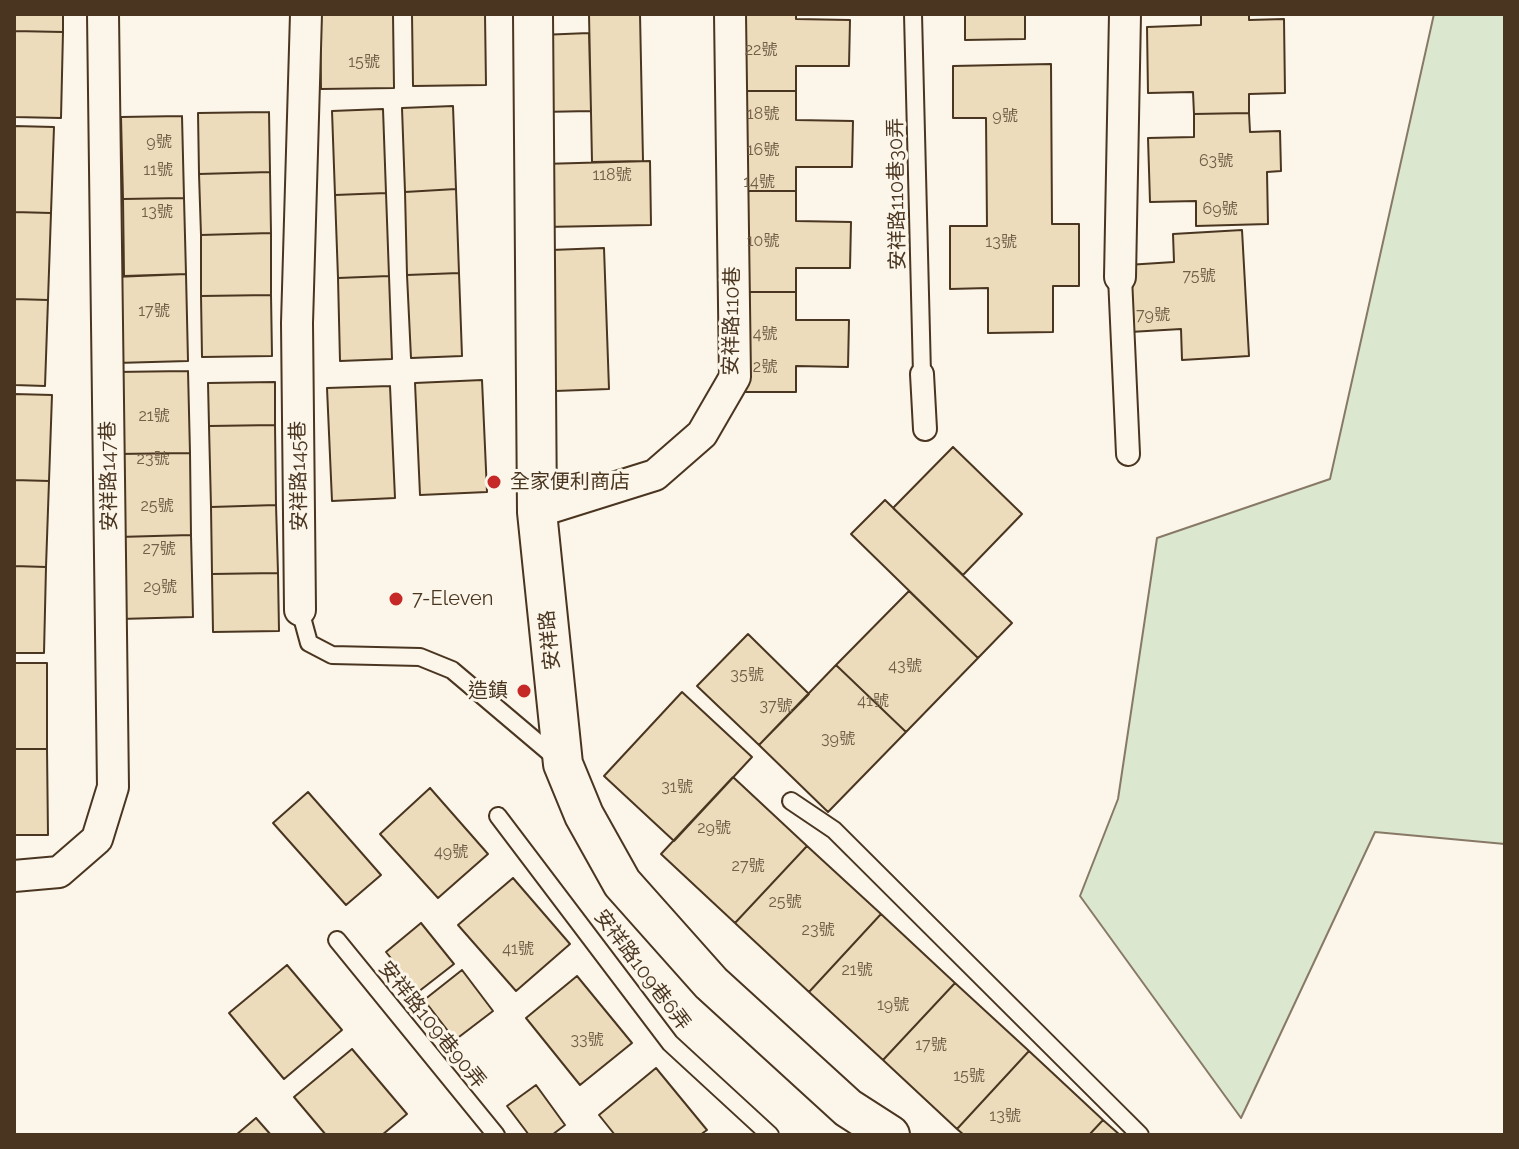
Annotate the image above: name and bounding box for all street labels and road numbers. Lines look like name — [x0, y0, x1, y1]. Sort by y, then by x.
street label: 安祥路110巷30弄 — [884, 118, 910, 270]
street label: 安祥路110巷 — [719, 266, 745, 376]
street label: 安祥路147巷 — [96, 421, 122, 531]
street label: 安祥路145巷 — [286, 421, 312, 531]
street label: 安祥路 — [535, 609, 565, 671]
street label: 安祥路109巷6弄 — [589, 905, 695, 1035]
street label: 安祥路109巷90弄 — [373, 957, 491, 1093]

